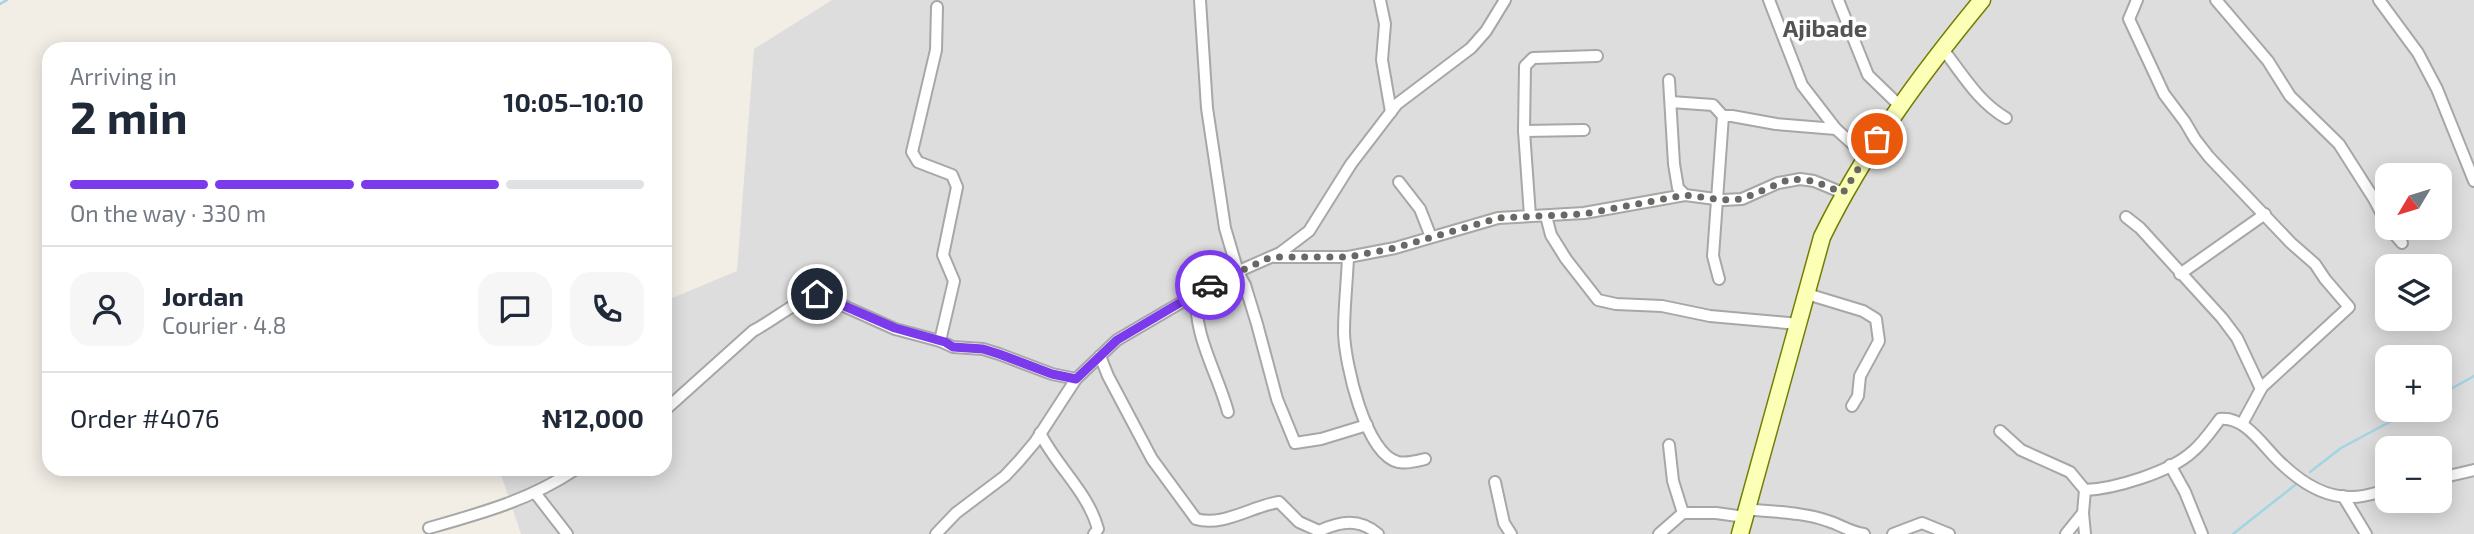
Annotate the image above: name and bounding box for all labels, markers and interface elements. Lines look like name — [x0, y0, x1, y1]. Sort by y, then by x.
district label: Ajibade — [1783, 13, 1867, 42]
text: Arriving in — [70, 62, 177, 90]
text: 10:05–10:10 — [503, 86, 644, 117]
text: 2 min — [70, 88, 188, 143]
pin — [1847, 109, 1907, 169]
icon: bag — [1858, 120, 1896, 158]
north arrow — [2375, 163, 2452, 240]
map controls — [2375, 163, 2452, 513]
text: On the way · 330 m — [70, 199, 266, 227]
courier — [1175, 250, 1245, 320]
button: layers — [2375, 254, 2452, 331]
pin — [787, 264, 847, 324]
icon: car — [1191, 266, 1229, 304]
button: person — [70, 272, 144, 346]
button: chat — [478, 272, 552, 346]
button: phone — [570, 272, 644, 346]
icon: home — [798, 275, 836, 313]
text: Jordan — [162, 280, 244, 311]
text: Courier · 4.8 — [162, 311, 286, 339]
button: + — [2375, 345, 2452, 422]
text: Order #4076 — [70, 402, 220, 433]
text: ₦12,000 — [542, 402, 644, 433]
button: − — [2375, 436, 2452, 513]

